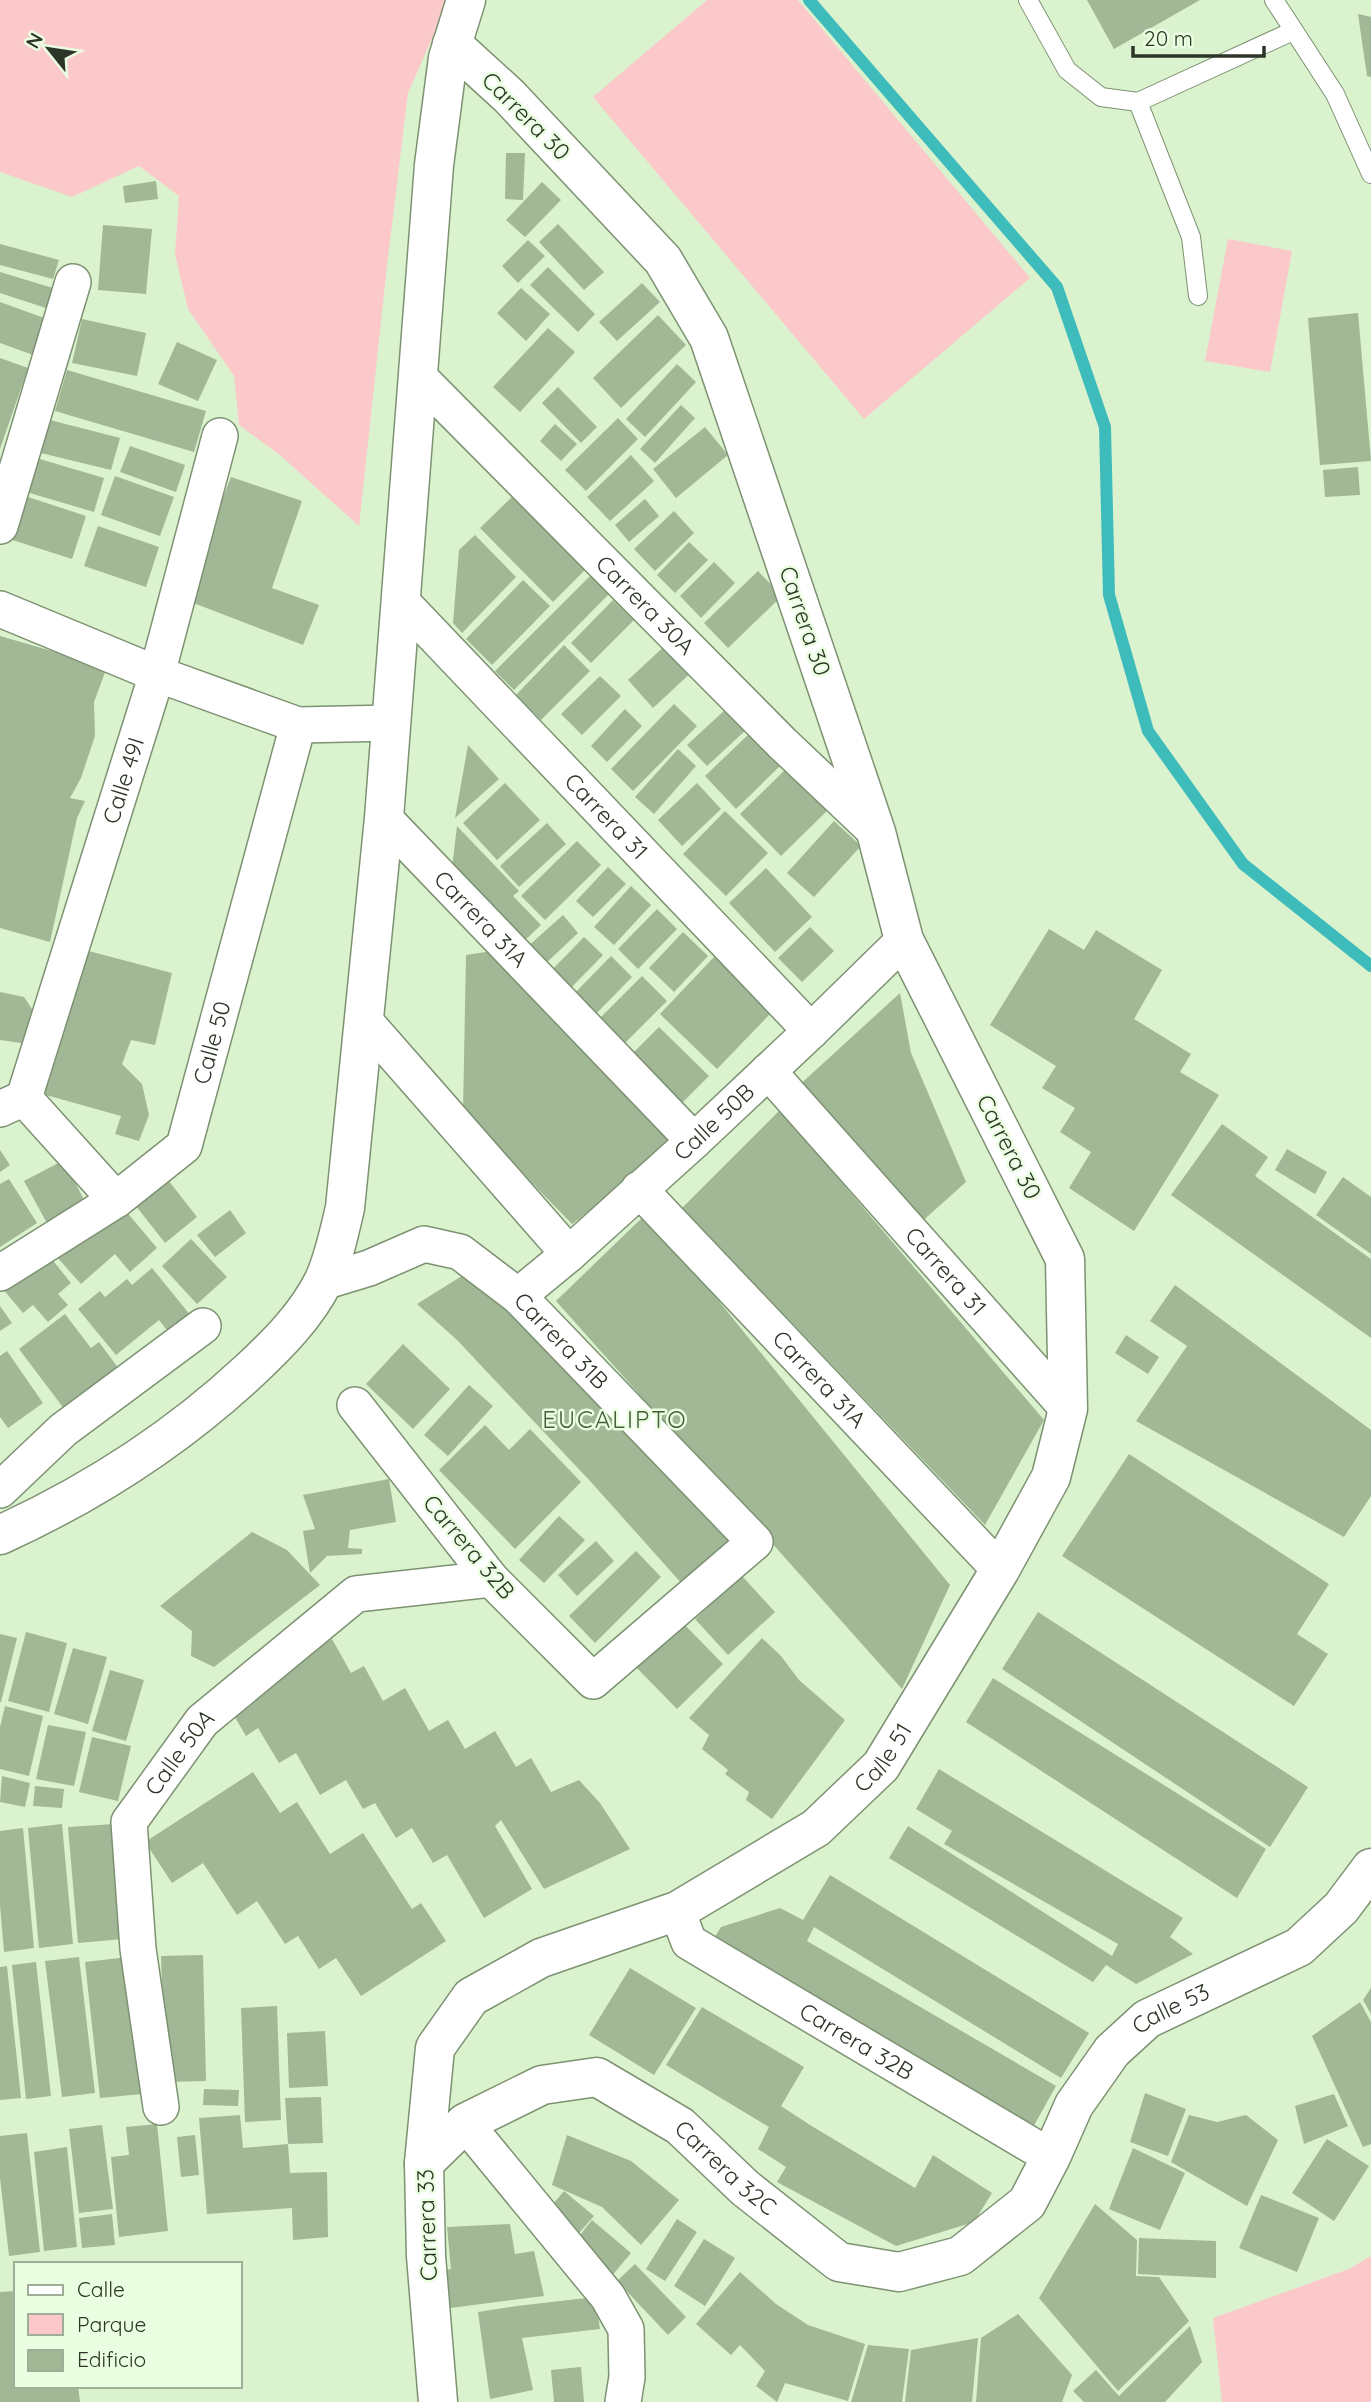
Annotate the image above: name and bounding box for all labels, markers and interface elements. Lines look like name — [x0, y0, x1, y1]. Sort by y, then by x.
north arrow — [14, 14, 84, 84]
scale bar — [1133, 14, 1264, 58]
text: 20 m — [1144, 25, 1193, 51]
text: N — [20, 28, 48, 53]
street label: Carrera 30 — [476, 65, 577, 166]
street label: Carrera 30A — [590, 549, 701, 661]
street label: Carrera 30 — [773, 562, 838, 679]
street label: Calle 49I — [96, 734, 150, 827]
street label: Carrera 31 — [559, 767, 655, 865]
street label: Carrera 31A — [428, 864, 535, 973]
street label: Calle 50 — [186, 998, 237, 1087]
street label: Calle 50B — [667, 1077, 760, 1166]
street label: Carrera 30 — [971, 1090, 1048, 1204]
street label: Carrera 31 — [899, 1221, 993, 1321]
street label: Carrera 31B — [508, 1286, 615, 1395]
street label: Carrera 31A — [767, 1324, 873, 1434]
district label: EUCALIPTO — [542, 1404, 688, 1434]
street label: Carrera 32B — [417, 1488, 522, 1605]
street label: Calle 50A — [138, 1702, 220, 1801]
street label: Calle 51 — [847, 1717, 918, 1798]
street label: Calle 53 — [1125, 1977, 1214, 2040]
street label: Carrera 32B — [794, 1996, 919, 2086]
street label: Carrera 32C — [669, 2114, 783, 2221]
street label: Carrera 33 — [410, 2169, 443, 2282]
legend — [14, 2262, 242, 2388]
text: Calle — [77, 2276, 125, 2302]
text: Parque — [77, 2311, 146, 2337]
text: Edificio — [77, 2346, 146, 2372]

